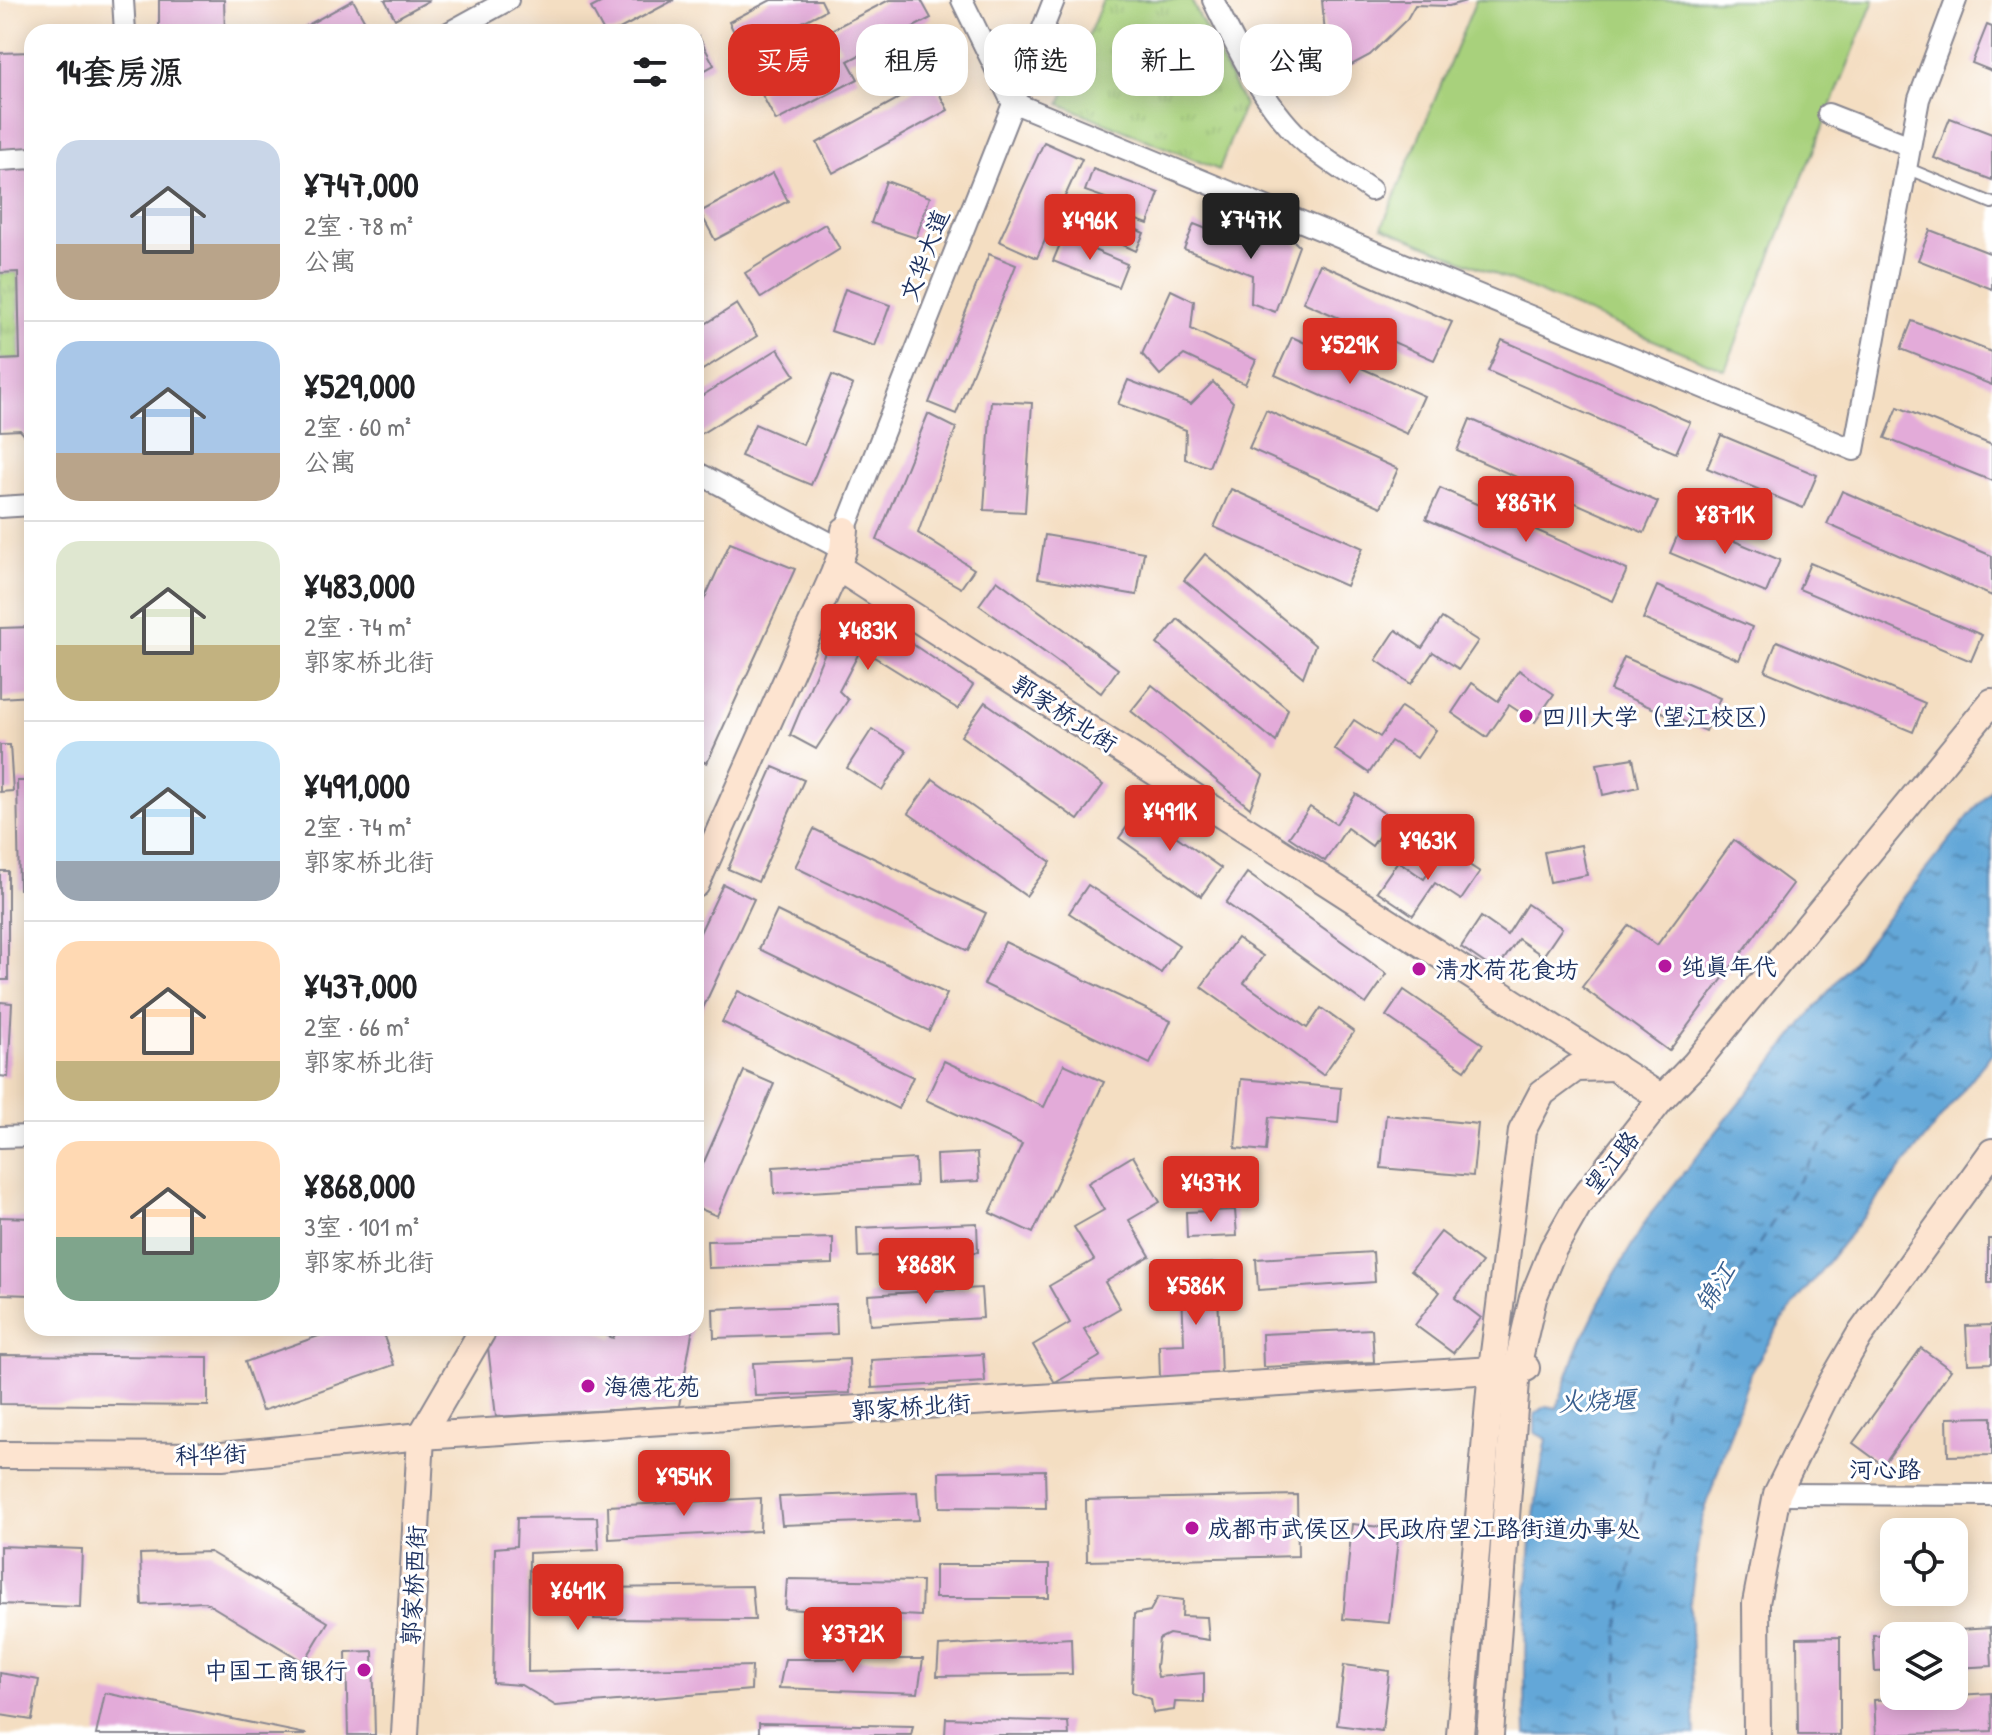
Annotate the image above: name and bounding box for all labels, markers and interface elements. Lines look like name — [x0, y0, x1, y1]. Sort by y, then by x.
chip: 买房 — [728, 24, 840, 96]
chip: 租房 — [856, 24, 968, 96]
chip: 筛选 — [984, 24, 1096, 96]
chip: 新上 — [1112, 24, 1224, 96]
chip: 公寓 — [1240, 24, 1352, 96]
text: 14套房源 — [56, 49, 183, 95]
icon: filters — [628, 50, 672, 94]
text: ¥747,000 — [304, 162, 419, 208]
icon: home — [120, 172, 216, 268]
pin: ¥747K — [1195, 193, 1307, 261]
pin: ¥496K — [1034, 194, 1146, 262]
text: ¥747K — [1220, 201, 1282, 236]
text: ¥496K — [1062, 202, 1118, 237]
street label: 文华大道 — [892, 204, 956, 306]
text: 2室 · 78 m² — [304, 208, 413, 243]
text: 公寓 — [304, 243, 356, 278]
pin: ¥529K — [1294, 318, 1406, 386]
text: ¥529K — [1321, 326, 1379, 361]
text: ¥529,000 — [304, 363, 415, 409]
icon: home — [120, 373, 216, 469]
text: 2室 · 60 m² — [304, 409, 411, 444]
text: 公寓 — [304, 444, 356, 479]
pin: ¥867K — [1470, 476, 1582, 544]
text: ¥867K — [1496, 484, 1556, 519]
pin: ¥871K — [1669, 488, 1781, 556]
text: ¥871K — [1695, 496, 1755, 531]
text: ¥483,000 — [304, 563, 415, 609]
icon: home — [120, 573, 216, 669]
pin: ¥483K — [812, 604, 924, 672]
text: 2室 · 74 m² — [304, 609, 412, 644]
text: ¥483K — [839, 612, 897, 647]
text: 郭家桥北街 — [304, 644, 434, 679]
street label: 郭家桥北街 — [1006, 667, 1124, 759]
place label: 四川大学（望江校区） — [1542, 700, 1782, 732]
marker: 四川大学（望江校区） — [1517, 707, 1535, 725]
text: ¥491,000 — [304, 763, 410, 809]
icon: home — [120, 773, 216, 869]
pin: ¥491K — [1114, 785, 1226, 853]
text: ¥491K — [1143, 793, 1197, 828]
text: 2室 · 74 m² — [304, 809, 412, 844]
pin: ¥963K — [1372, 814, 1484, 882]
text: ¥963K — [1399, 822, 1457, 857]
text: 郭家桥北街 — [304, 844, 434, 879]
place label: 纯真年代 — [1681, 950, 1777, 982]
place label: 清水荷花食坊 — [1435, 953, 1579, 985]
marker: 纯真年代 — [1656, 957, 1674, 975]
marker: 清水荷花食坊 — [1410, 960, 1428, 978]
text: ¥437,000 — [304, 963, 417, 1009]
icon: home — [120, 973, 216, 1069]
text: 2室 · 66 m² — [304, 1009, 410, 1044]
text: 郭家桥北街 — [304, 1044, 434, 1079]
street label: 望江路 — [1576, 1124, 1646, 1200]
pin: ¥437K — [1155, 1156, 1267, 1224]
text: ¥868,000 — [304, 1163, 415, 1209]
text: ¥437K — [1181, 1164, 1241, 1199]
icon: home — [120, 1173, 216, 1269]
text: 3室 · 101 m² — [304, 1209, 419, 1244]
pin: ¥868K — [870, 1238, 982, 1306]
text: 郭家桥北街 — [304, 1244, 434, 1279]
text: ¥868K — [897, 1246, 955, 1281]
water label: 锦江 — [1686, 1255, 1744, 1318]
pin: ¥586K — [1140, 1259, 1252, 1327]
text: ¥586K — [1167, 1267, 1225, 1302]
place label: 海德花苑 — [604, 1370, 700, 1402]
marker: 海德花苑 — [579, 1377, 597, 1395]
water label: 火烧堰 — [1557, 1381, 1640, 1419]
street label: 郭家桥北街 — [850, 1386, 972, 1426]
street label: 科华街 — [174, 1437, 248, 1471]
pin: ¥954K — [628, 1450, 740, 1518]
street label: 河心路 — [1849, 1453, 1921, 1485]
text: ¥954K — [656, 1458, 712, 1493]
place label: 成都市武侯区人民政府望江路街道办事处 — [1208, 1512, 1640, 1544]
map controls — [1880, 1518, 1968, 1710]
button: locate — [1880, 1518, 1968, 1606]
marker: 成都市武侯区人民政府望江路街道办事处 — [1183, 1519, 1201, 1537]
street label: 郭家桥西街 — [394, 1524, 432, 1646]
pin: ¥641K — [522, 1564, 634, 1632]
text: ¥641K — [550, 1572, 606, 1607]
pin: ¥372K — [797, 1607, 909, 1675]
text: ¥372K — [822, 1615, 884, 1650]
button: layers — [1880, 1622, 1968, 1710]
place label: 中国工商银行 — [204, 1654, 348, 1686]
marker: 中国工商银行 — [355, 1661, 373, 1679]

